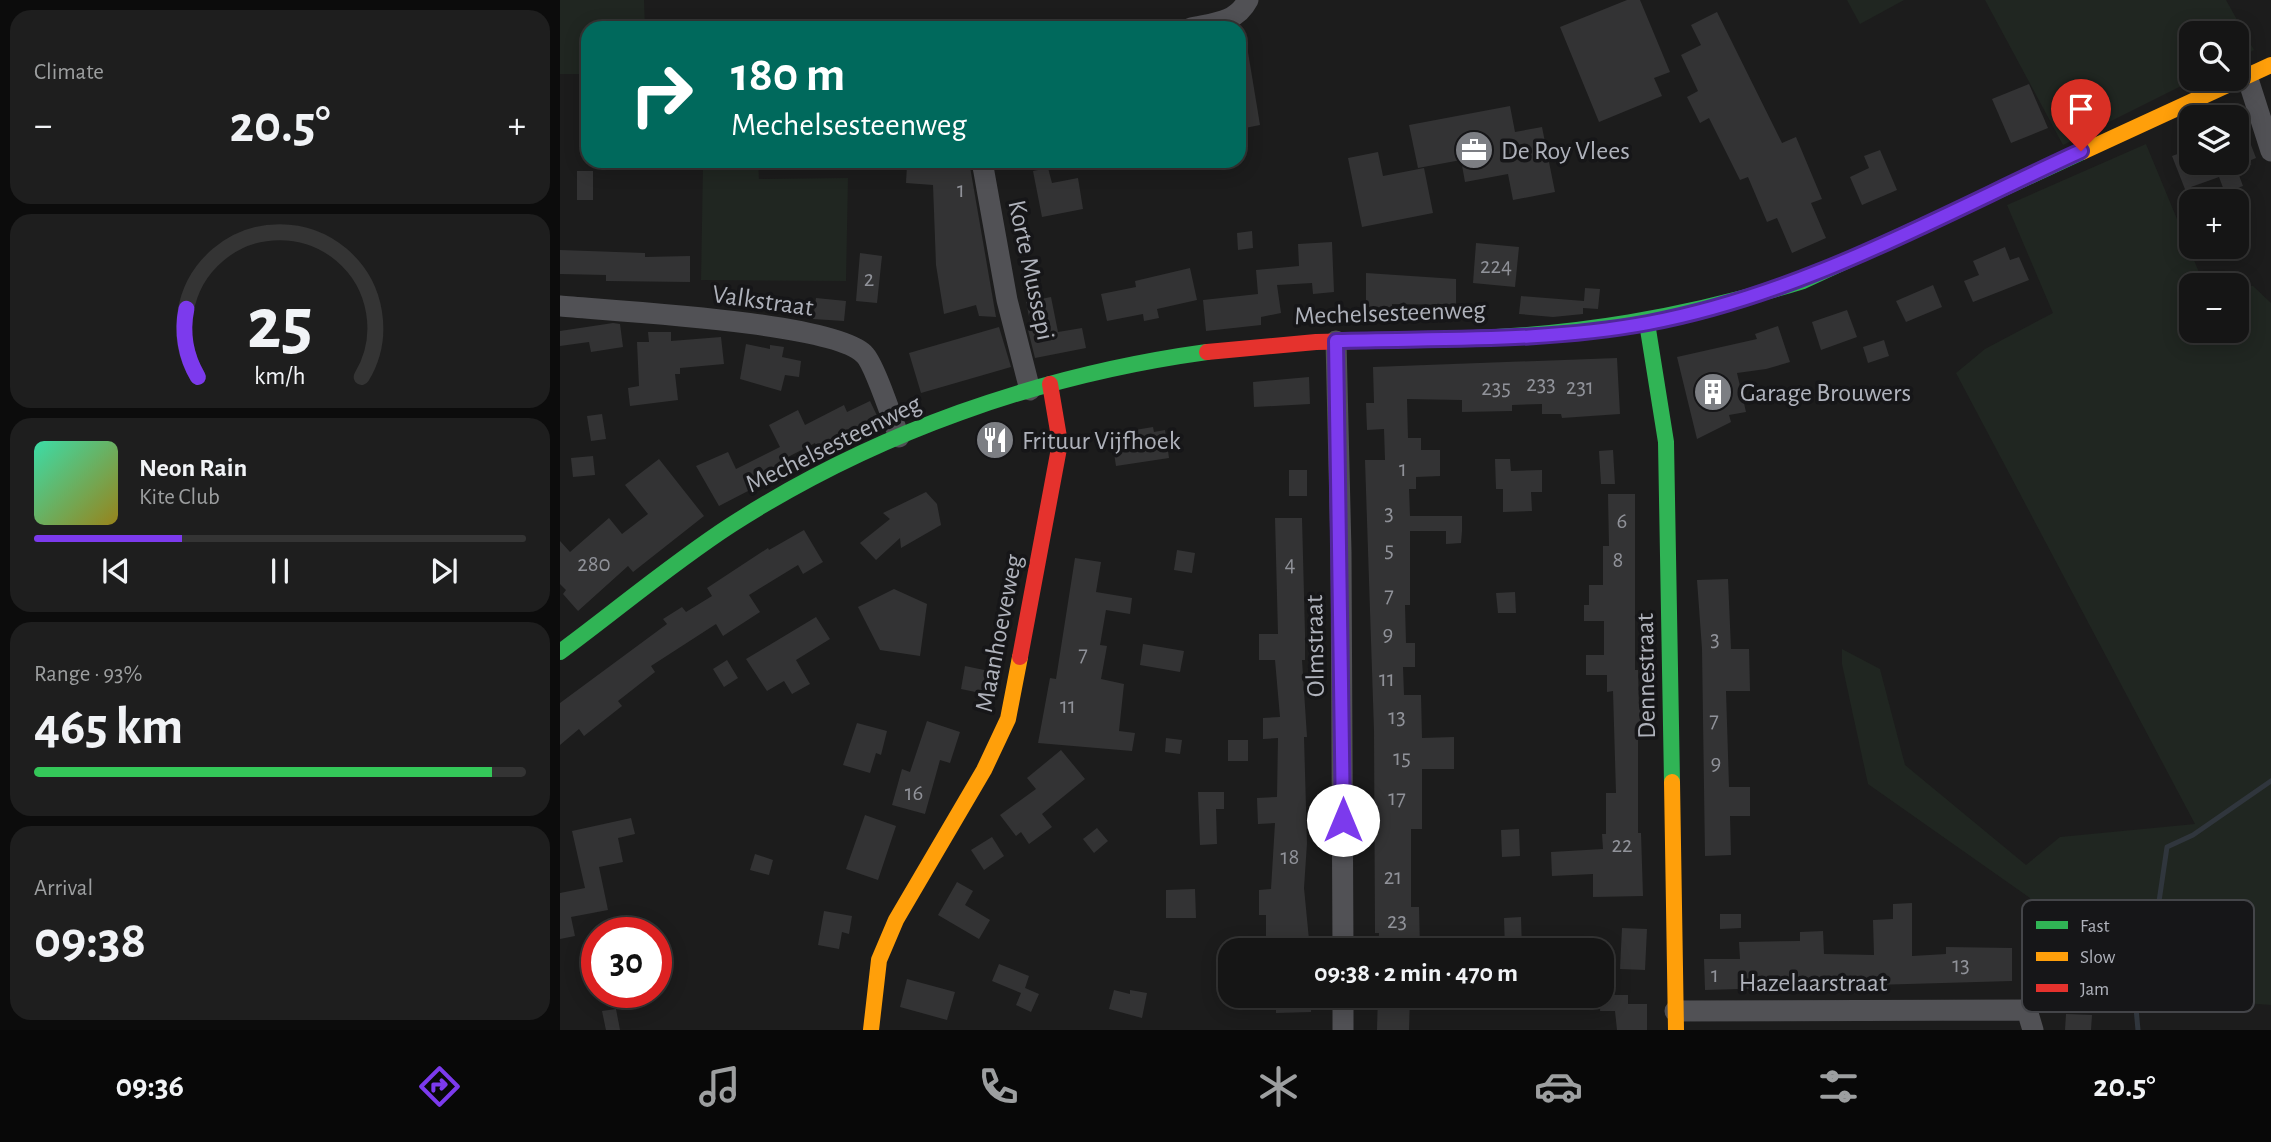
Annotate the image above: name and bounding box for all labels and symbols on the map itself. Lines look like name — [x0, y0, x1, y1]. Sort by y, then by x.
pin — [2051, 79, 2111, 151]
office icon: De Roy Vlees — [1453, 129, 1495, 171]
place label: De Roy Vlees — [1501, 138, 1630, 164]
house number: 1 — [957, 179, 965, 202]
street label: Korte Mussepi — [1003, 198, 1059, 343]
house number: 224 — [1480, 255, 1512, 278]
house number: 2 — [864, 268, 874, 291]
street label: Valkstraat — [711, 281, 815, 321]
street label: Mechelsesteenweg — [1294, 297, 1487, 329]
building icon: Garage Brouwers — [1692, 371, 1734, 413]
house number: 233 — [1526, 373, 1556, 396]
house number: 231 — [1566, 376, 1594, 399]
house number: 235 — [1481, 377, 1511, 400]
place label: Garage Brouwers — [1740, 380, 1911, 406]
street label: Mechelsesteenweg — [742, 390, 926, 498]
restaurant icon: Frituur Vijfhoek — [974, 419, 1016, 461]
place label: Frituur Vijfhoek — [1022, 428, 1181, 454]
house number: 1 — [1399, 458, 1407, 481]
house number: 3 — [1384, 502, 1394, 525]
house number: 6 — [1617, 510, 1627, 533]
house number: 5 — [1384, 539, 1394, 562]
house number: 8 — [1613, 549, 1623, 572]
street label: Maanhoeveweg — [971, 552, 1027, 714]
house number: 280 — [577, 553, 611, 576]
house number: 4 — [1284, 553, 1296, 576]
house number: 7 — [1384, 584, 1394, 607]
street label: Olmstraat — [1301, 595, 1329, 697]
street label: Dennestraat — [1632, 613, 1660, 739]
house number: 9 — [1383, 623, 1393, 646]
house number: 3 — [1710, 628, 1720, 651]
house number: 7 — [1078, 643, 1088, 666]
house number: 11 — [1379, 668, 1395, 691]
house number: 11 — [1060, 695, 1076, 718]
house number: 13 — [1388, 706, 1406, 729]
house number: 7 — [1709, 709, 1719, 732]
house number: 15 — [1393, 747, 1411, 770]
house number: 9 — [1711, 752, 1721, 775]
house number: 16 — [905, 782, 923, 805]
position arrow — [1306, 783, 1380, 857]
house number: 17 — [1388, 787, 1406, 810]
house number: 22 — [1612, 834, 1632, 857]
house number: 18 — [1281, 846, 1299, 869]
house number: 21 — [1384, 866, 1402, 889]
legend — [2022, 900, 2254, 1012]
house number: 23 — [1387, 910, 1407, 933]
speed limit sign: 30 — [581, 917, 672, 1008]
text: Fast — [2080, 917, 2110, 936]
text: Slow — [2080, 948, 2116, 967]
house number: 13 — [1952, 954, 1970, 977]
house number: 1 — [1711, 964, 1719, 987]
street label: Hazelaarstraat — [1739, 970, 1887, 996]
text: Jam — [2080, 980, 2109, 999]

